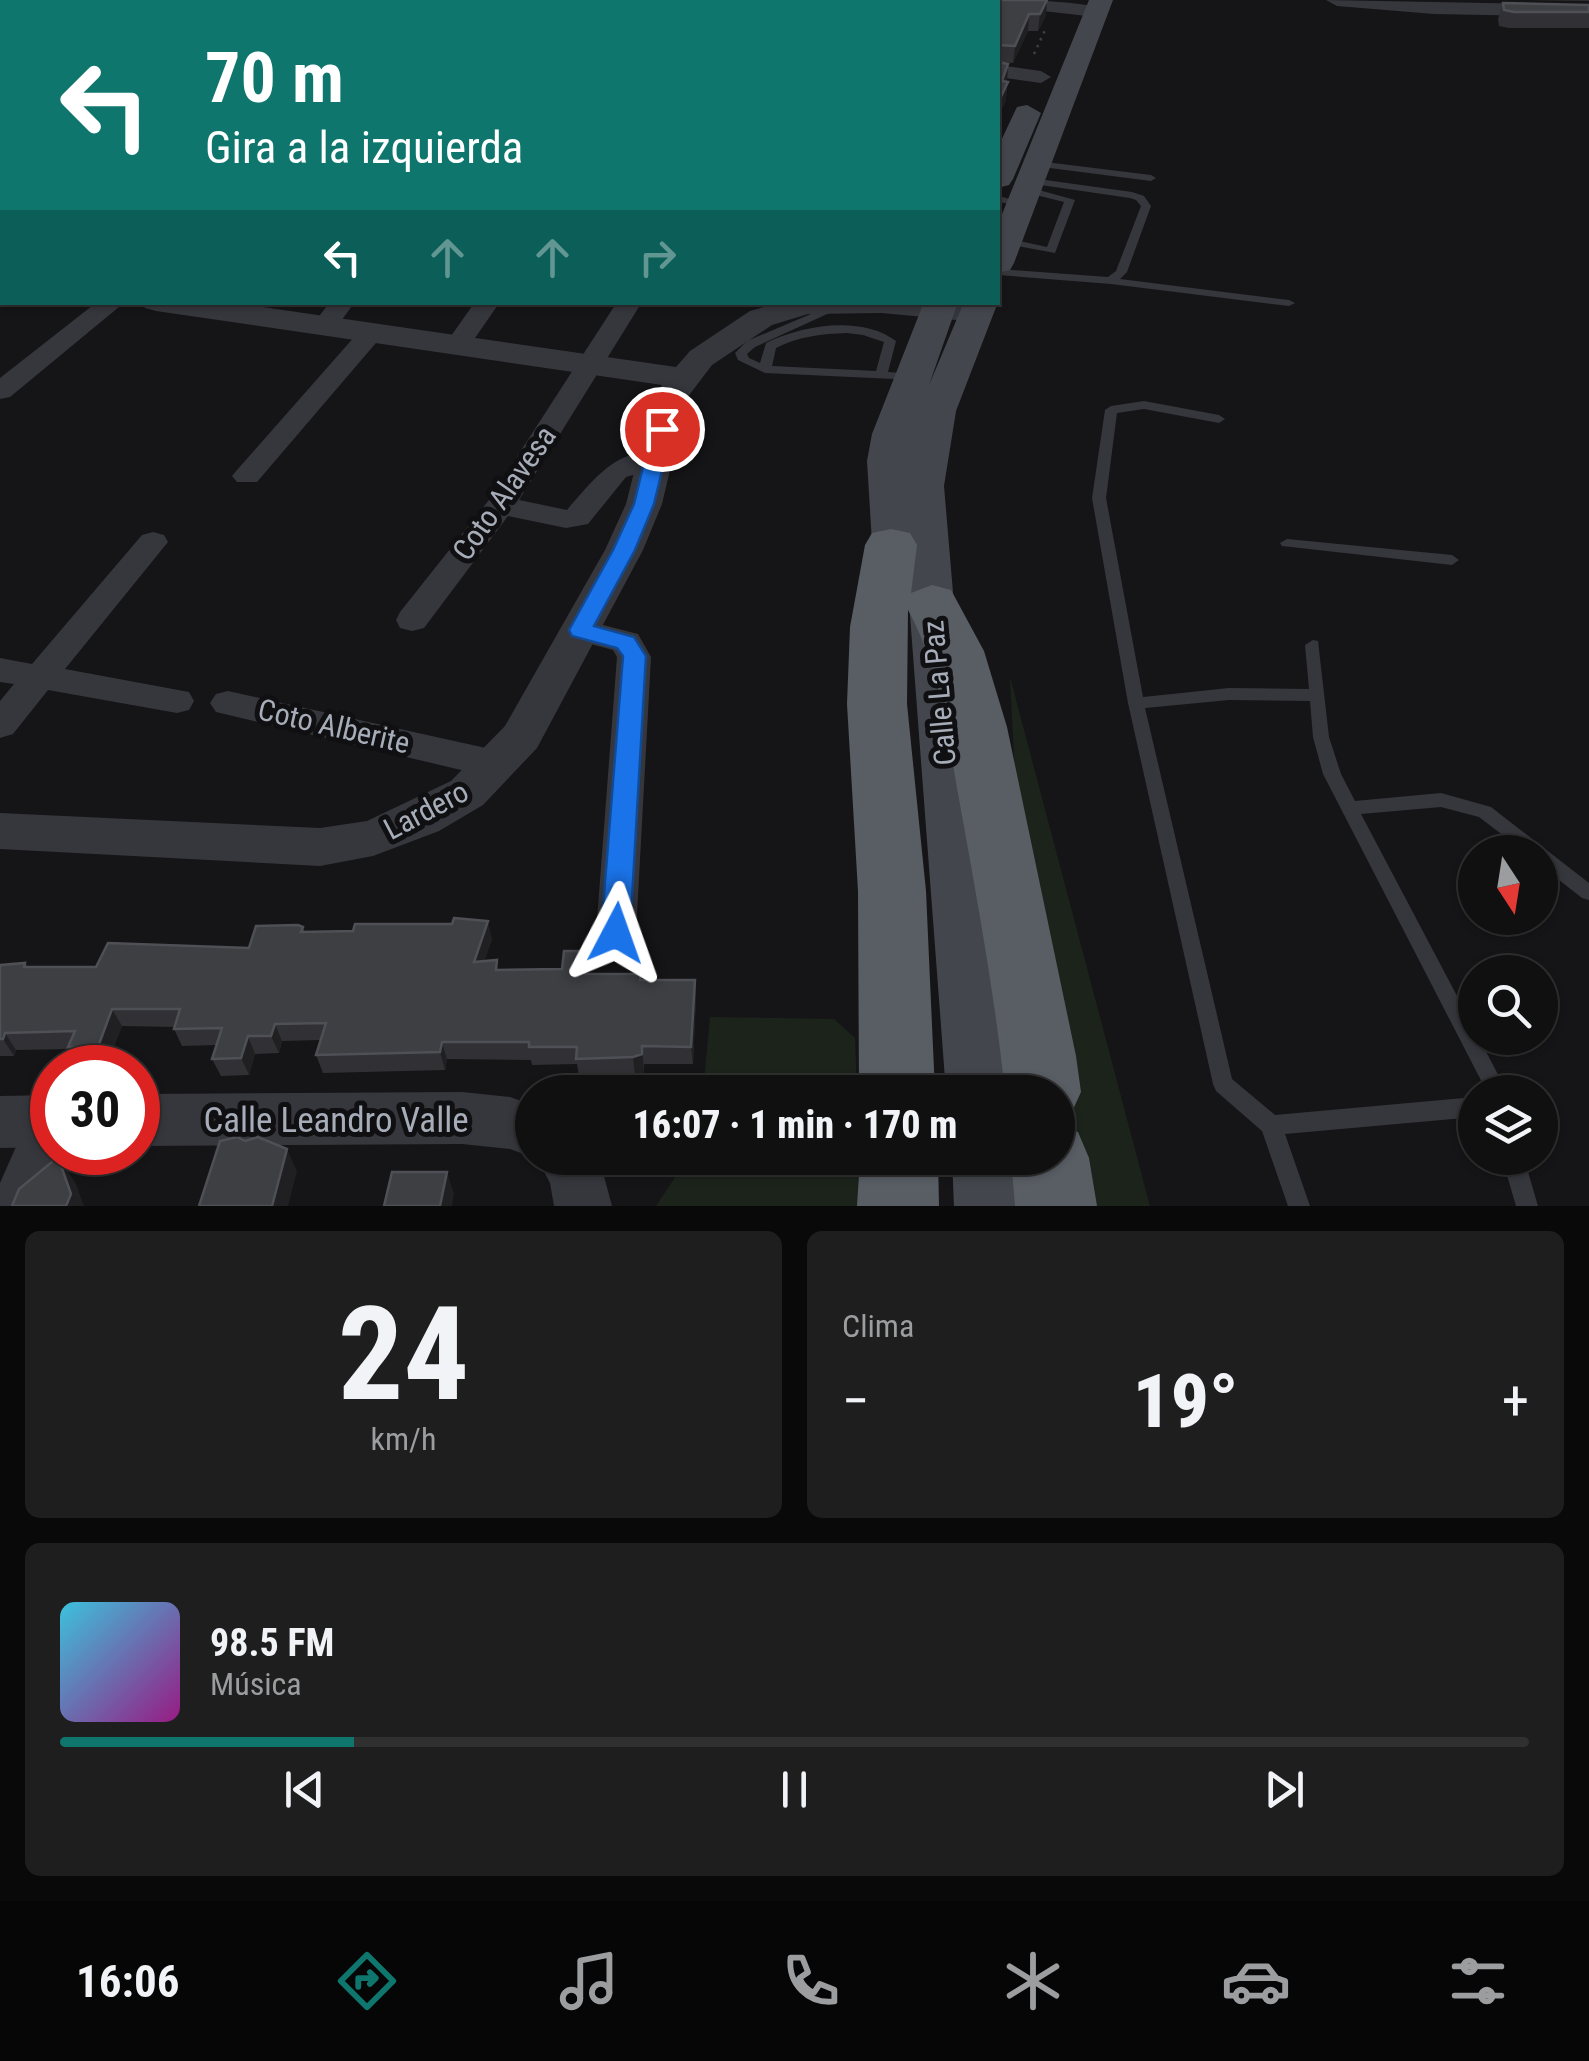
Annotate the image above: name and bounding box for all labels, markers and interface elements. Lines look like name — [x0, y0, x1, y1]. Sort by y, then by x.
text: 70 m — [205, 37, 344, 119]
icon: left — [40, 40, 170, 170]
text: Gira a la izquierda — [205, 121, 523, 174]
icon: left — [315, 230, 370, 285]
icon: ahead — [420, 230, 475, 285]
icon: ahead — [525, 230, 580, 285]
icon: right — [630, 230, 685, 285]
pin — [620, 387, 705, 472]
icon: arrive — [635, 402, 690, 457]
street label: Coto Alavesa — [445, 419, 563, 567]
street label: Calle La Paz — [915, 619, 963, 767]
street label: Coto Alberite — [255, 692, 413, 760]
street label: Lardero — [378, 773, 474, 847]
north arrow — [1458, 835, 1558, 935]
map controls — [1458, 835, 1558, 1175]
position arrow — [564, 881, 668, 985]
button: search — [1458, 955, 1558, 1055]
speed limit sign: 30 — [30, 1045, 160, 1175]
button: layers — [1458, 1075, 1558, 1175]
street label: Calle Leandro Valle — [203, 1100, 469, 1141]
text: 16:07 · 1 min · 170 m — [633, 1103, 957, 1147]
text: 24 — [338, 1278, 469, 1431]
text: Clima — [842, 1307, 914, 1345]
text: 19° — [1133, 1357, 1238, 1445]
text: − — [842, 1369, 870, 1433]
text: + — [1502, 1369, 1529, 1433]
text: km/h — [371, 1420, 436, 1458]
text: 98.5 FM — [210, 1621, 334, 1665]
text: Música — [210, 1665, 302, 1703]
icon: previous — [277, 1762, 332, 1817]
icon: pause — [767, 1762, 822, 1817]
icon: next — [1257, 1762, 1312, 1817]
icon: directions — [332, 1946, 402, 2016]
icon: music — [554, 1946, 624, 2016]
icon: phone — [776, 1946, 846, 2016]
icon: climate — [998, 1946, 1068, 2016]
icon: car — [1221, 1946, 1291, 2016]
icon: filters — [1443, 1946, 1513, 2016]
text: 16:06 — [76, 1955, 179, 2008]

